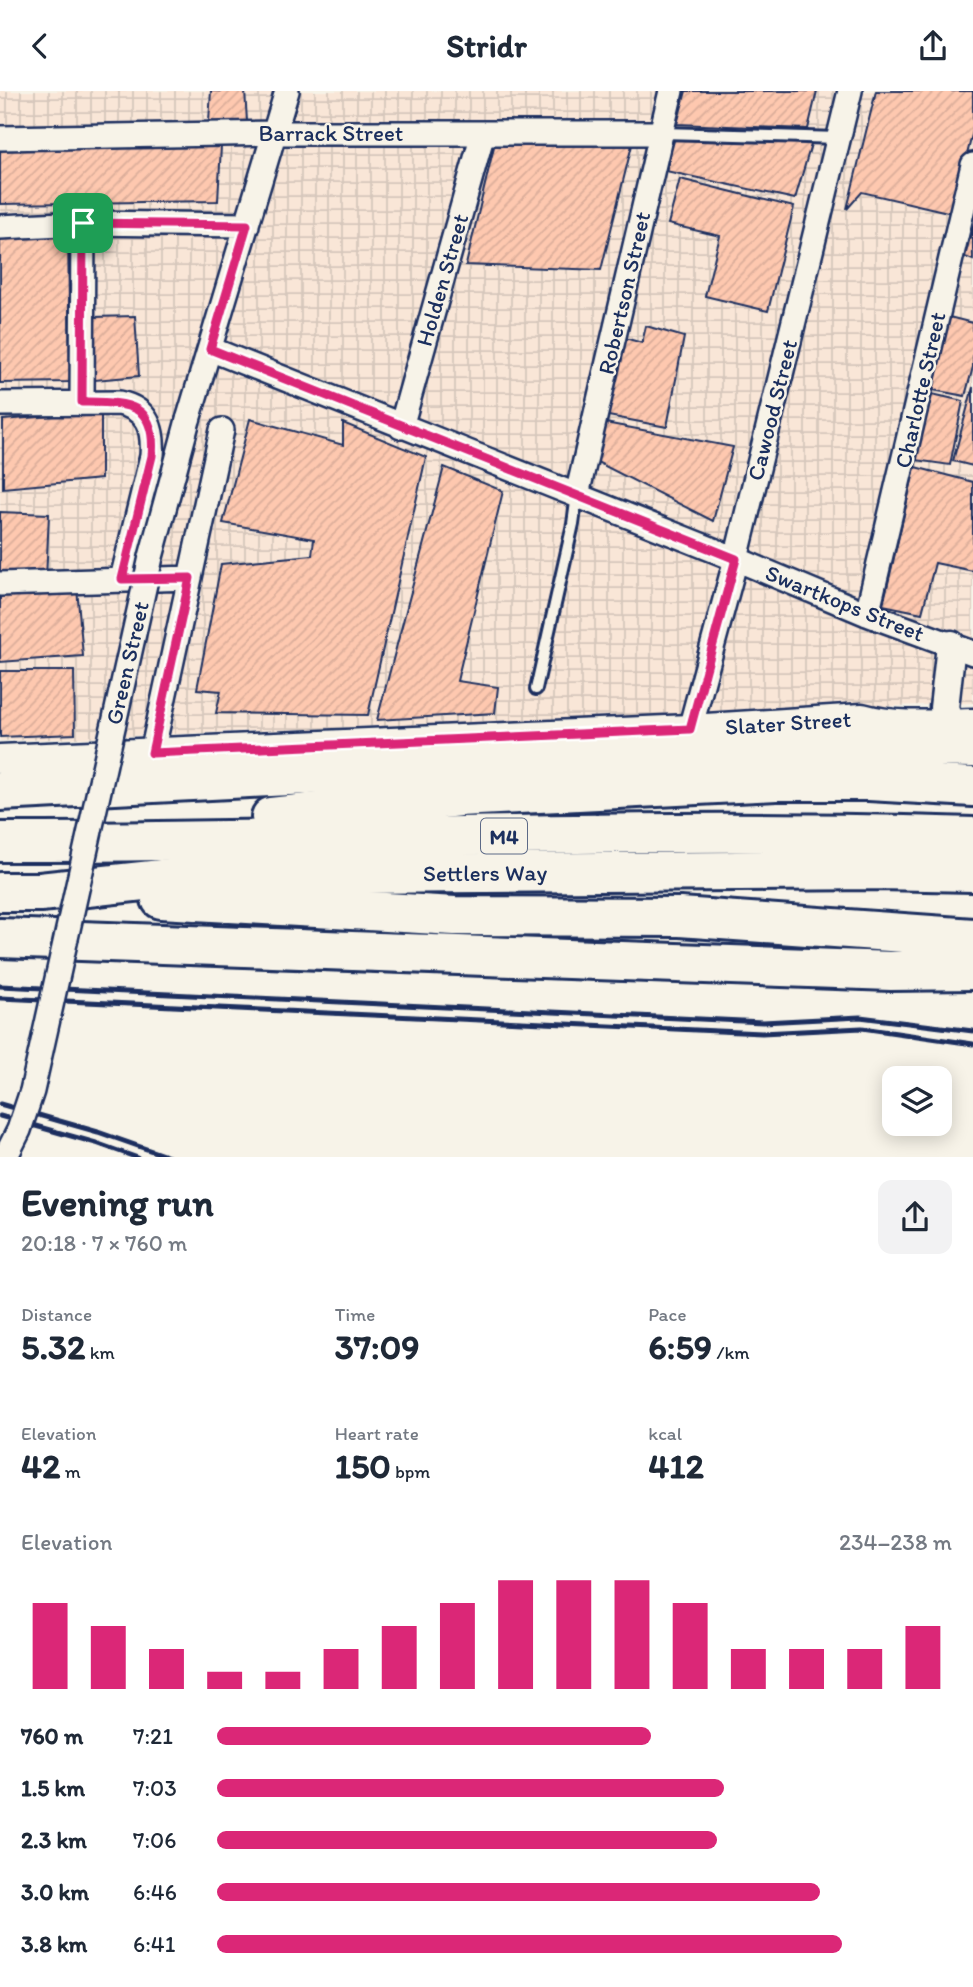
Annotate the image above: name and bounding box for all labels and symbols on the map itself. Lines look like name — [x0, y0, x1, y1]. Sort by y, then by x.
street label: Barrack Street — [258, 119, 404, 147]
pin — [53, 193, 113, 253]
street label: Robertson Street — [592, 208, 656, 377]
street label: Holden Street — [410, 210, 474, 350]
street label: Charlotte Street — [888, 309, 952, 471]
street label: Cawood Street — [741, 336, 803, 483]
street label: Swartkops Street — [761, 558, 929, 648]
street label: Green Street — [99, 598, 155, 727]
street label: Slater Street — [724, 705, 852, 741]
road number: M4 — [481, 819, 527, 853]
street label: Settlers Way — [423, 858, 548, 887]

